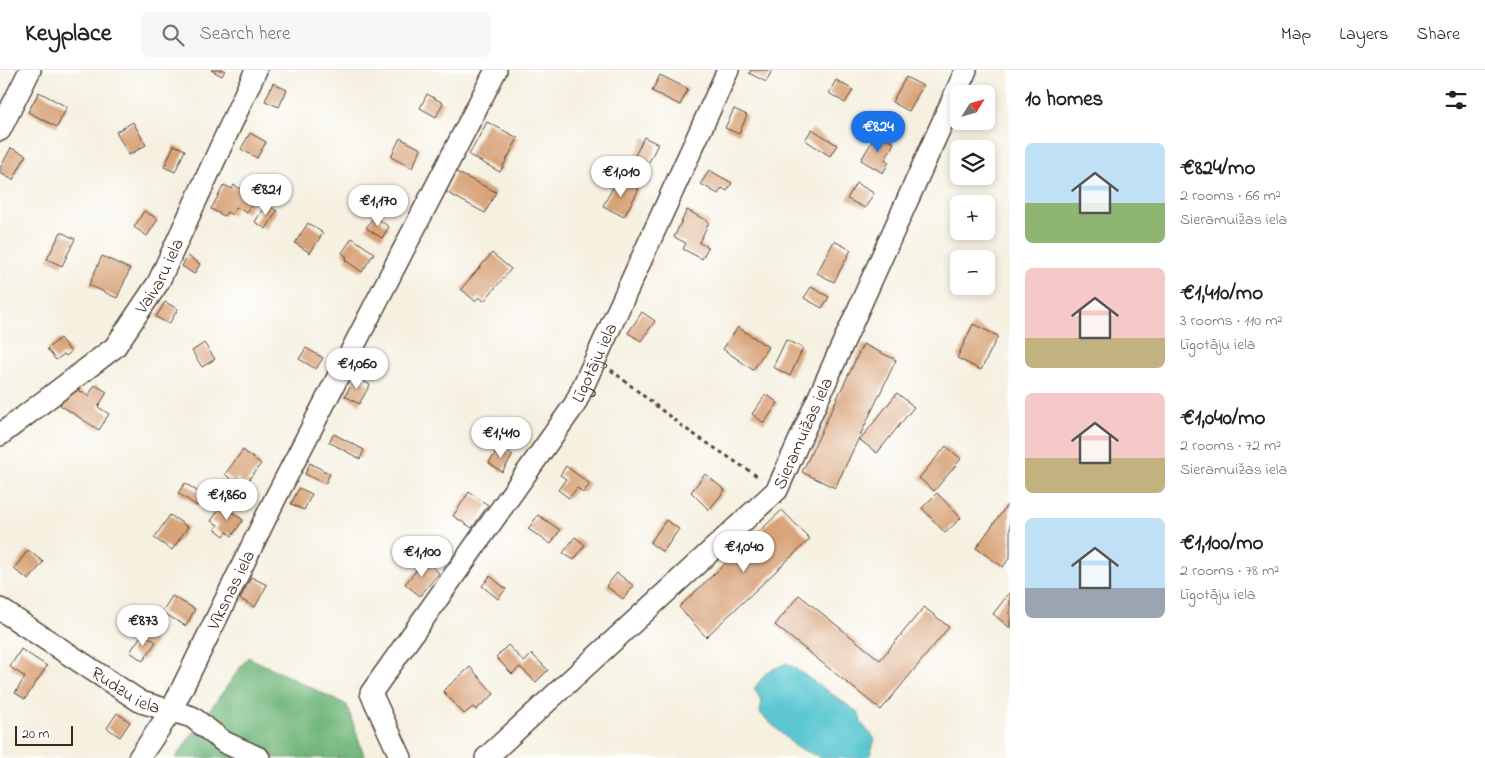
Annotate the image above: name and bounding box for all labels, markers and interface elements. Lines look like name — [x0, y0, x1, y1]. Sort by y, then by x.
search box — [141, 12, 491, 57]
text: Keyplace — [25, 17, 111, 52]
icon: search — [159, 21, 187, 49]
text: Search here — [199, 21, 291, 48]
text: Map — [1281, 22, 1311, 48]
text: Layers — [1339, 22, 1389, 48]
text: Share — [1417, 22, 1460, 48]
north arrow — [950, 85, 995, 130]
map controls — [950, 85, 995, 295]
text: 10 homes — [1025, 85, 1103, 115]
icon: filters — [1442, 86, 1470, 114]
pin: €824 — [848, 111, 908, 153]
text: €824 — [862, 115, 894, 139]
button: layers — [950, 140, 995, 185]
text: €824/mo — [1180, 154, 1255, 184]
pin: €1,010 — [580, 156, 662, 198]
text: €1,010 — [602, 160, 640, 184]
icon: home — [1065, 163, 1125, 223]
pin: €821 — [236, 174, 296, 216]
text: €821 — [251, 178, 281, 202]
pin: €1,170 — [337, 184, 419, 227]
text: 2 rooms · 66 m² — [1180, 184, 1281, 208]
text: €1,170 — [359, 189, 397, 213]
button: + — [950, 195, 995, 240]
text: Sieramuižas iela — [1180, 208, 1287, 232]
street label: Vaivaru iela — [129, 234, 192, 321]
button: − — [950, 250, 995, 295]
text: €1,410/mo — [1180, 279, 1263, 309]
icon: home — [1065, 288, 1125, 348]
text: 3 rooms · 110 m² — [1180, 309, 1282, 333]
street label: Līgotāju iela — [566, 319, 625, 407]
text: Līgotāju iela — [1180, 333, 1255, 357]
pin: €1,060 — [316, 348, 398, 390]
text: €1,060 — [337, 352, 377, 376]
street label: Sieramuižas iela — [768, 374, 841, 494]
text: €1,040/mo — [1180, 404, 1265, 434]
icon: home — [1065, 413, 1125, 473]
pin: €1,410 — [460, 416, 542, 459]
text: €1,410 — [482, 421, 520, 445]
text: 2 rooms · 72 m² — [1180, 434, 1281, 458]
text: Sieramuižas iela — [1180, 458, 1287, 482]
pin: €1,860 — [186, 478, 268, 521]
text: €1,860 — [208, 483, 246, 507]
text: €1,100/mo — [1180, 529, 1263, 559]
pin: €1,040 — [703, 530, 785, 573]
text: €1,040 — [724, 535, 764, 559]
pin: €1,100 — [381, 536, 463, 578]
icon: home — [1065, 538, 1125, 598]
text: €1,100 — [403, 540, 441, 564]
street label: Vīksnas iela — [201, 546, 263, 636]
text: 2 rooms · 78 m² — [1180, 559, 1279, 583]
text: Līgotāju iela — [1180, 583, 1255, 607]
pin: €873 — [113, 604, 173, 647]
text: €873 — [128, 609, 158, 633]
street label: Rudzu iela — [85, 661, 163, 722]
scale bar — [15, 723, 72, 746]
text: 20 m — [22, 724, 49, 745]

